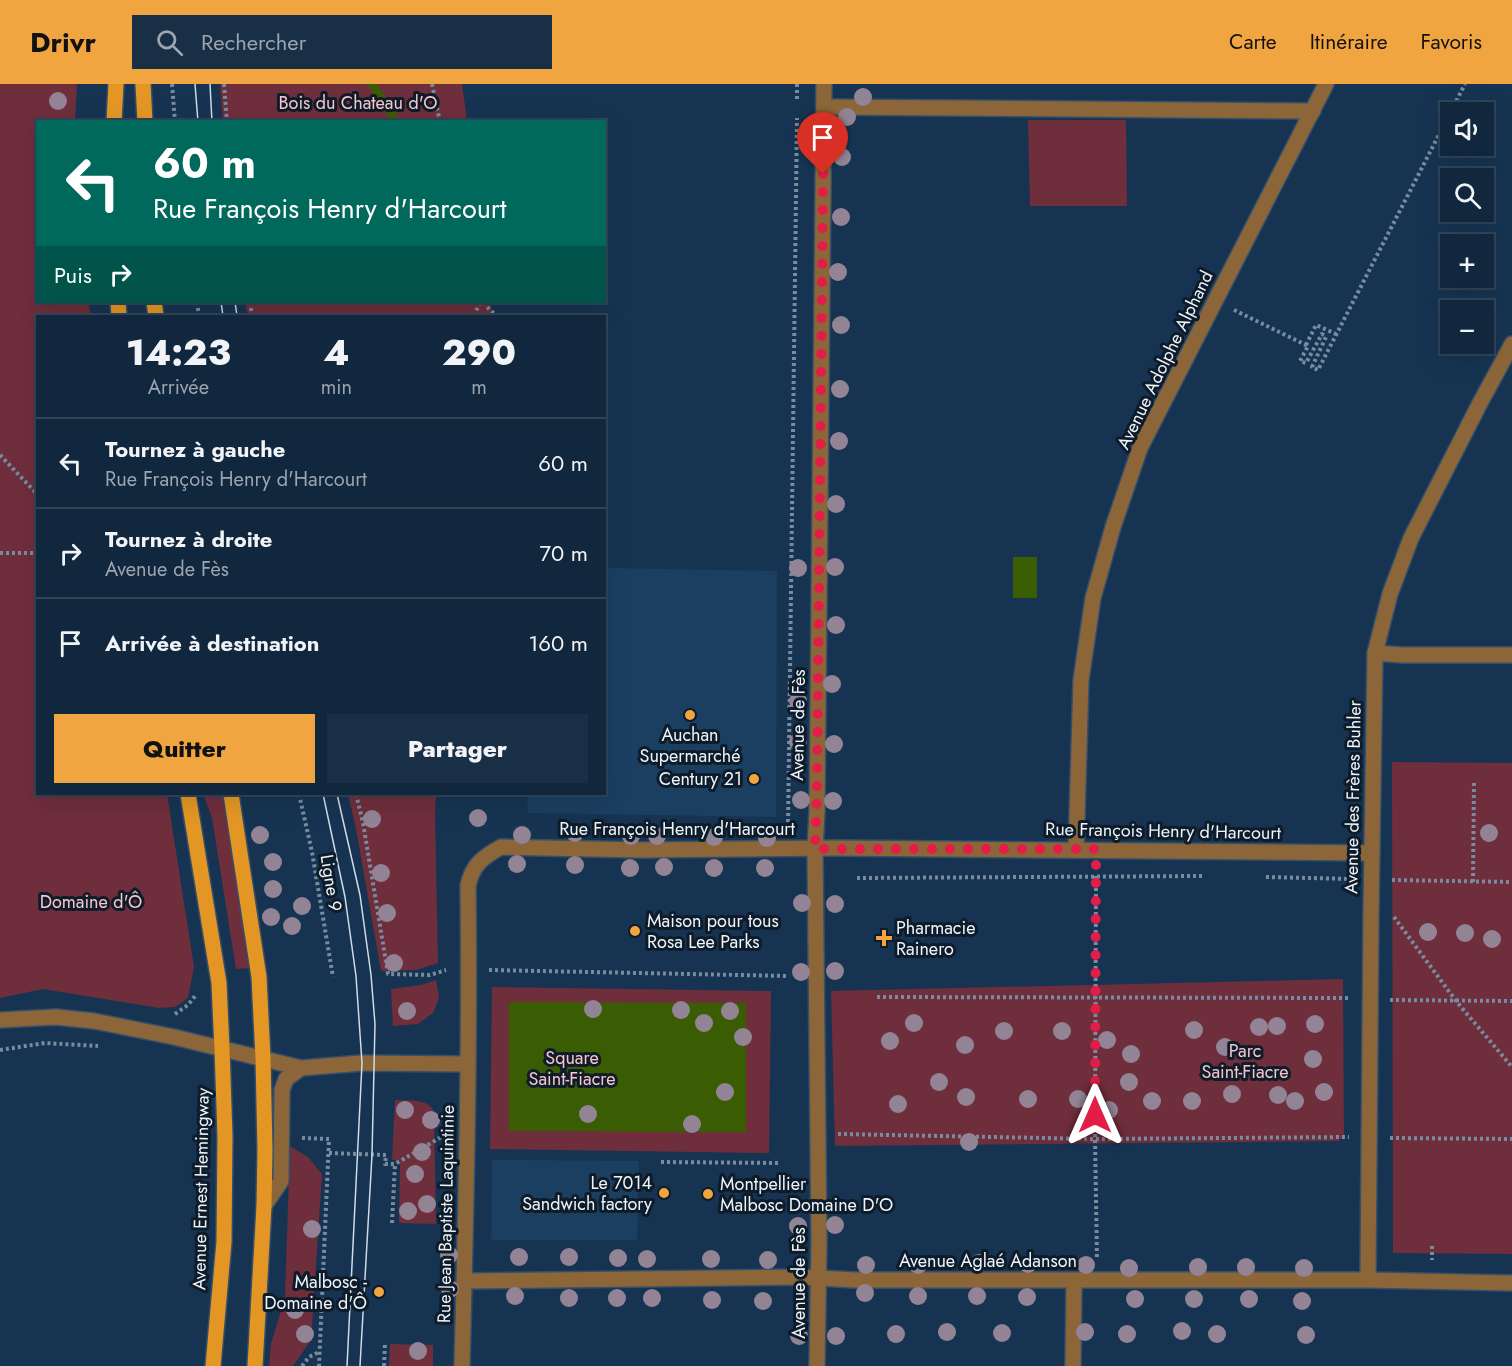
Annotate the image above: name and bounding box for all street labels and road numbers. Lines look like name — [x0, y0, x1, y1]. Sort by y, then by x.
street label: Avenue Adolphe Alphand — [1110, 266, 1220, 454]
street label: Avenue de Fès — [784, 669, 812, 781]
street label: Avenue des Frères Buhler — [1338, 699, 1368, 894]
street label: Rue François Henry d'Harcourt — [559, 816, 796, 842]
street label: Rue François Henry d'Harcourt — [1045, 816, 1282, 846]
street label: Ligne 9 — [314, 853, 348, 913]
street label: Avenue Ernest Hemingway — [186, 1087, 216, 1290]
street label: Rue Jean Baptiste Laquintinie — [431, 1105, 461, 1323]
street label: Avenue de Fès — [786, 1227, 812, 1339]
street label: Avenue Aglaé Adanson — [899, 1248, 1077, 1274]

